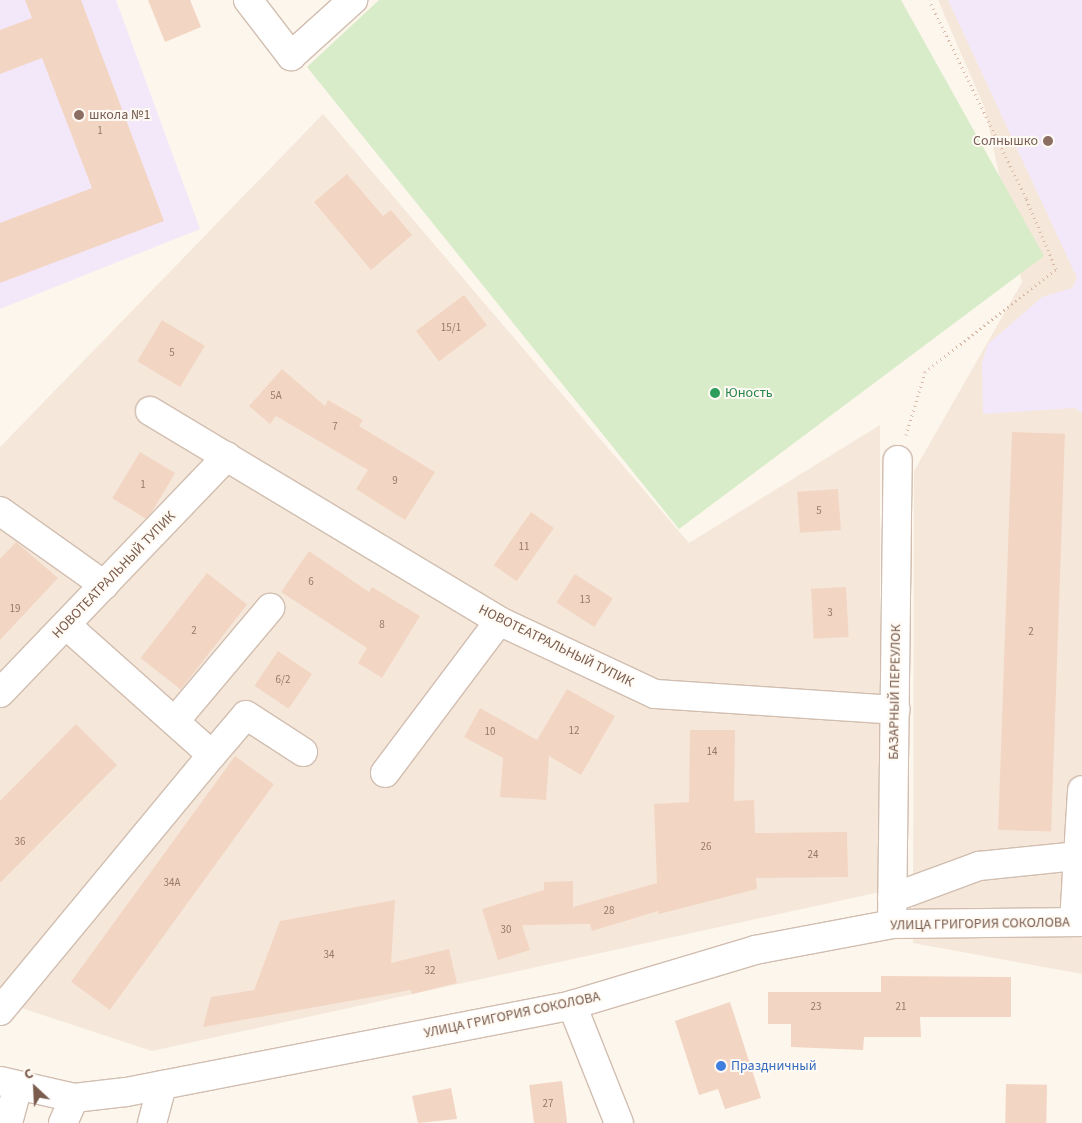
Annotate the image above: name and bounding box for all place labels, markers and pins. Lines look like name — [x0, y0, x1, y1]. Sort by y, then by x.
place label: школа №1 — [89, 107, 151, 123]
marker: школа №1 — [73, 109, 85, 121]
place label: Солнышко — [973, 133, 1038, 149]
marker: Солнышко — [1042, 135, 1054, 147]
place label: Юность — [725, 385, 773, 401]
marker: Юность — [709, 387, 721, 399]
place label: Праздничный — [731, 1058, 817, 1074]
marker: Праздничный — [715, 1060, 727, 1072]

